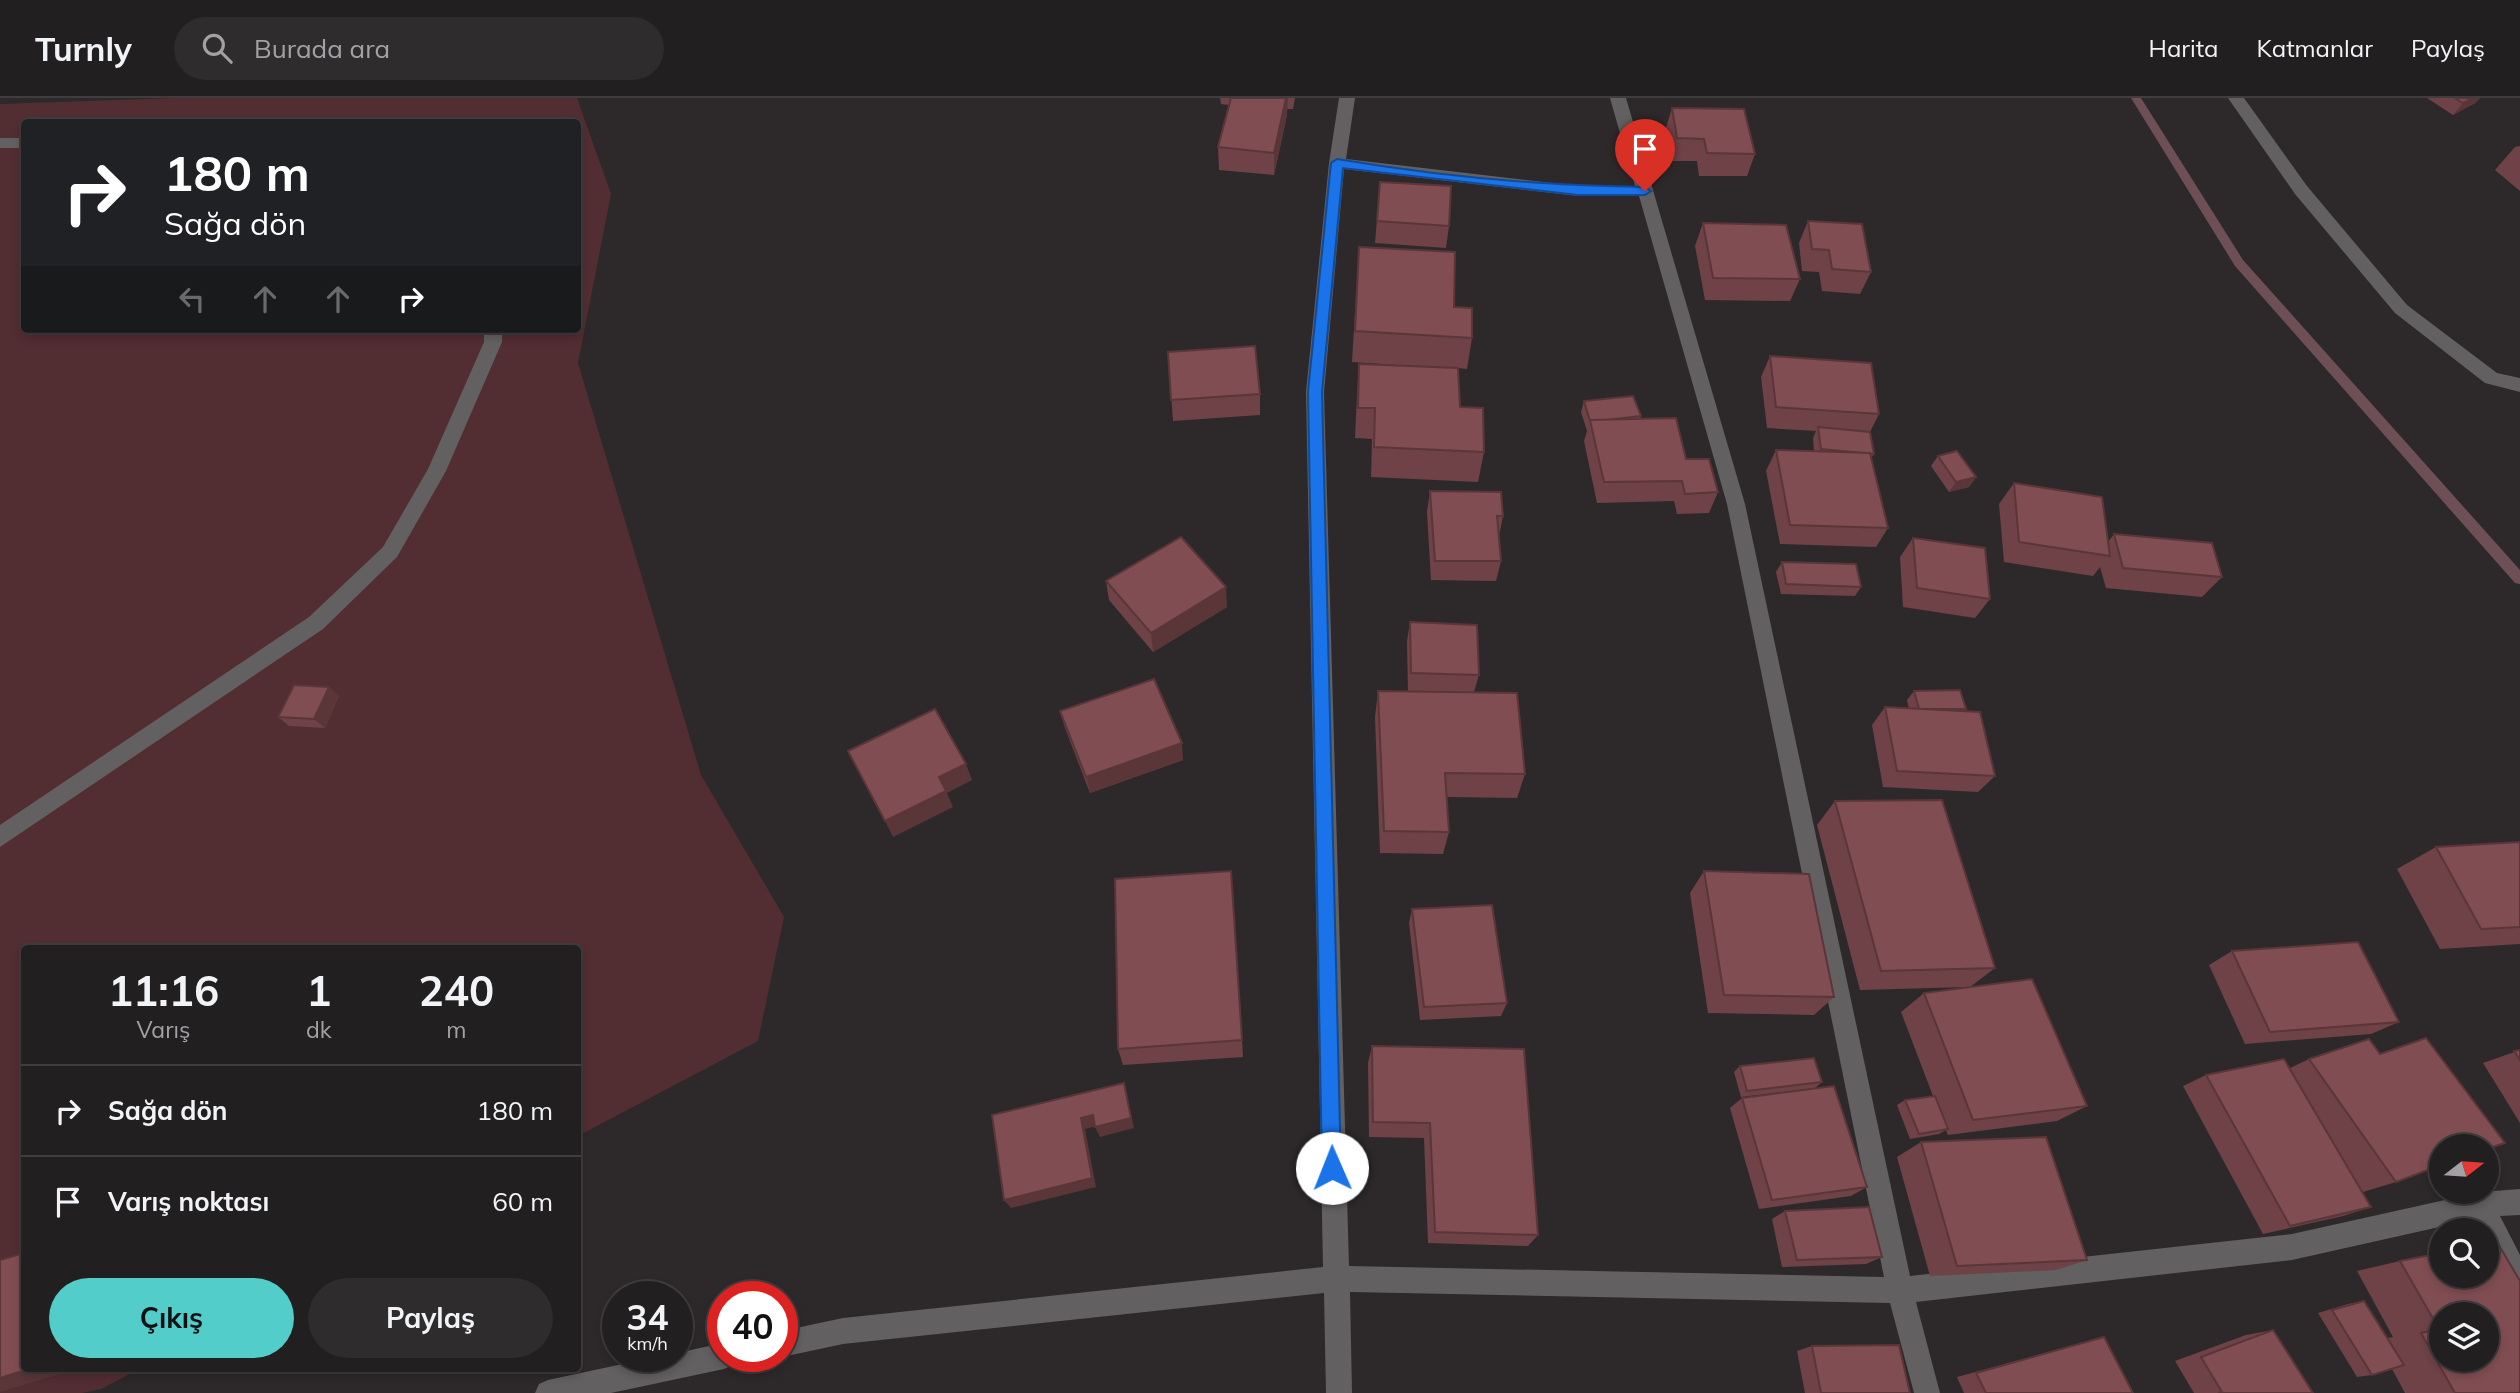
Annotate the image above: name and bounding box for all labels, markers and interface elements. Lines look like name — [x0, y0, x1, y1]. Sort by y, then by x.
search box — [174, 17, 664, 80]
text: Turnly — [35, 28, 132, 69]
icon: search — [198, 29, 236, 67]
text: Burada ara — [254, 32, 390, 65]
text: Harita — [2149, 33, 2219, 63]
text: Katmanlar — [2257, 33, 2373, 63]
text: Paylaş — [2411, 33, 2485, 63]
pin — [1615, 119, 1675, 191]
icon: arrive — [1626, 130, 1664, 168]
text: 180 m — [164, 142, 310, 203]
icon: right — [49, 147, 140, 238]
text: Sağa dön — [164, 203, 306, 243]
icon: left — [173, 280, 211, 318]
icon: ahead — [246, 280, 284, 318]
icon: ahead — [319, 280, 357, 318]
icon: right — [392, 280, 430, 318]
text: 11:16 — [108, 964, 219, 1017]
text: 1 — [306, 964, 331, 1017]
text: 240 — [419, 964, 494, 1017]
text: Varış — [137, 1015, 190, 1044]
text: dk — [306, 1015, 332, 1044]
text: m — [446, 1015, 466, 1044]
icon: right — [49, 1092, 87, 1130]
text: Sağa dön — [108, 1094, 228, 1127]
text: 180 m — [477, 1094, 553, 1127]
position arrow — [1295, 1131, 1369, 1205]
north arrow — [2429, 1134, 2499, 1204]
map controls — [2429, 1134, 2499, 1372]
icon: arrive — [49, 1183, 87, 1221]
text: Varış noktası — [108, 1185, 269, 1218]
text: 60 m — [492, 1185, 553, 1218]
button: search — [2429, 1218, 2499, 1288]
button: Çıkış — [49, 1278, 294, 1358]
button: Paylaş — [308, 1278, 553, 1358]
speed limit sign: 40 — [707, 1281, 798, 1372]
text: 34 — [626, 1295, 669, 1339]
button: layers — [2429, 1302, 2499, 1372]
text: km/h — [627, 1332, 668, 1355]

